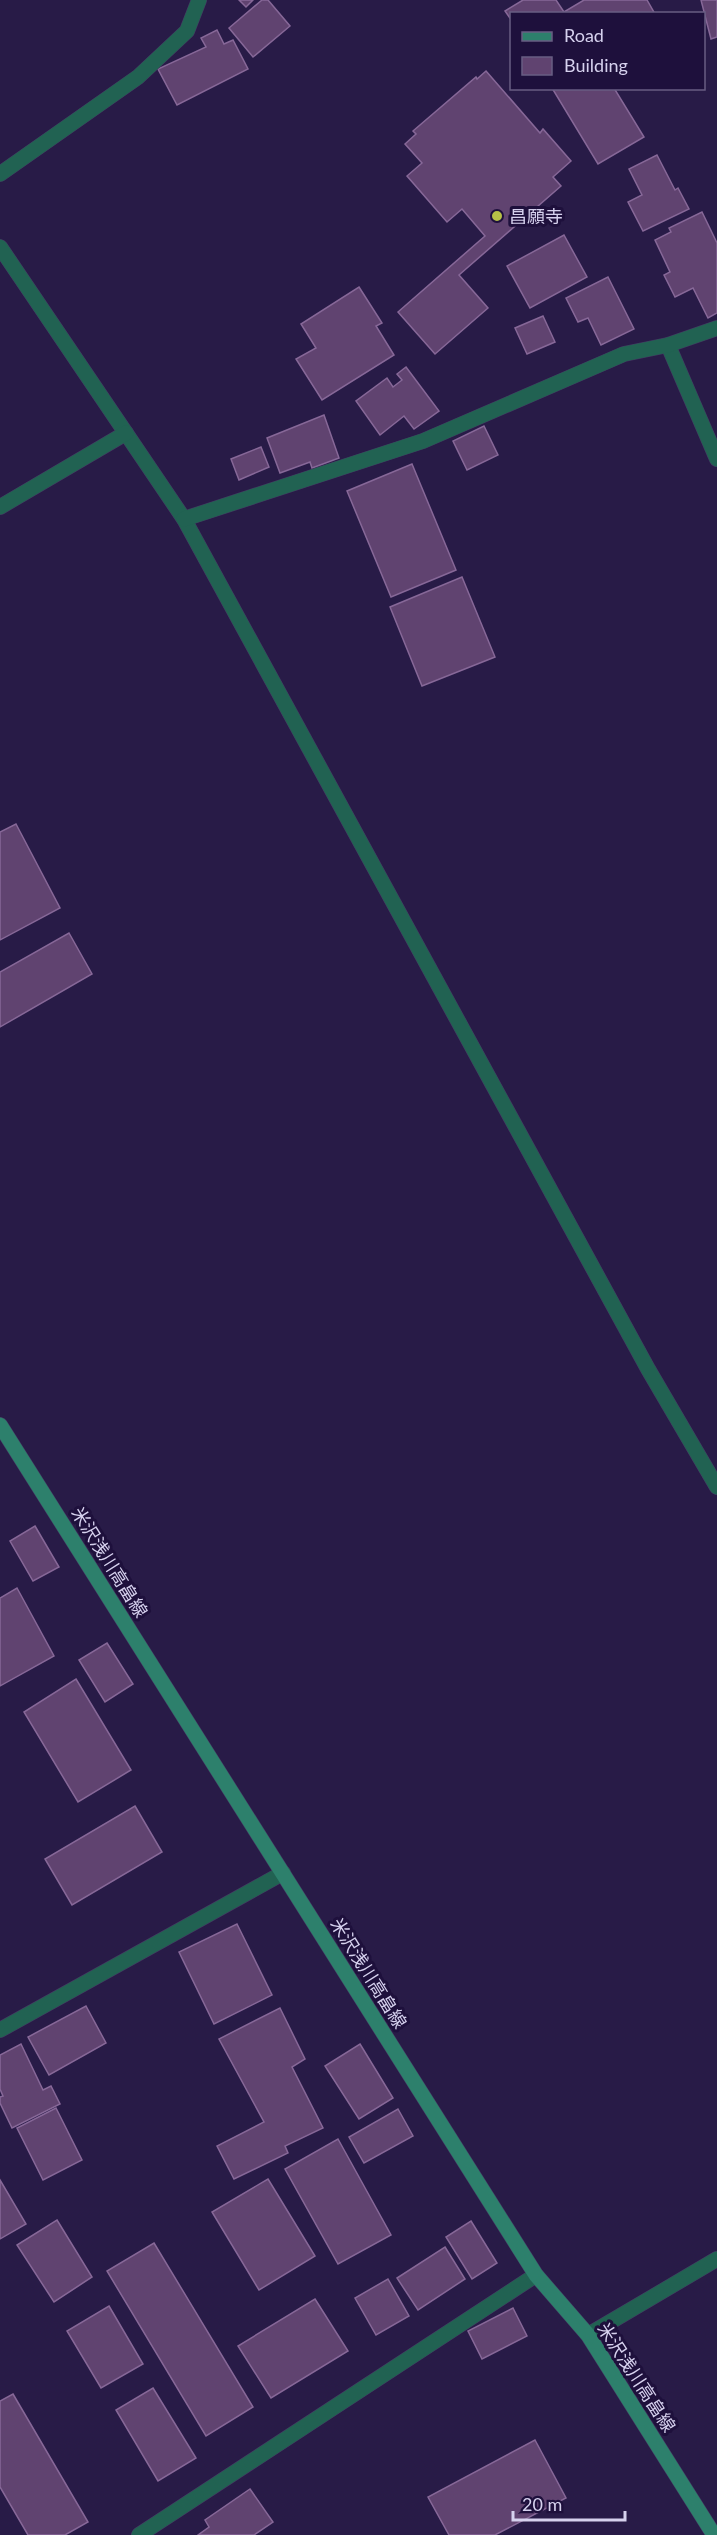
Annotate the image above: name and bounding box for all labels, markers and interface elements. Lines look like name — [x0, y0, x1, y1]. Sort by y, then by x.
legend — [510, 12, 705, 90]
text: Road — [564, 24, 604, 46]
text: Building — [564, 54, 628, 76]
place label: 昌願寺 — [509, 205, 563, 227]
marker: 昌願寺 — [490, 209, 504, 223]
street label: 米沢浅川高畠線 — [67, 1503, 153, 1621]
street label: 米沢浅川高畠線 — [326, 1914, 412, 2032]
street label: 米沢浅川高畠線 — [593, 2318, 681, 2436]
scale bar — [513, 2484, 626, 2522]
text: 20 m — [522, 2493, 562, 2515]

